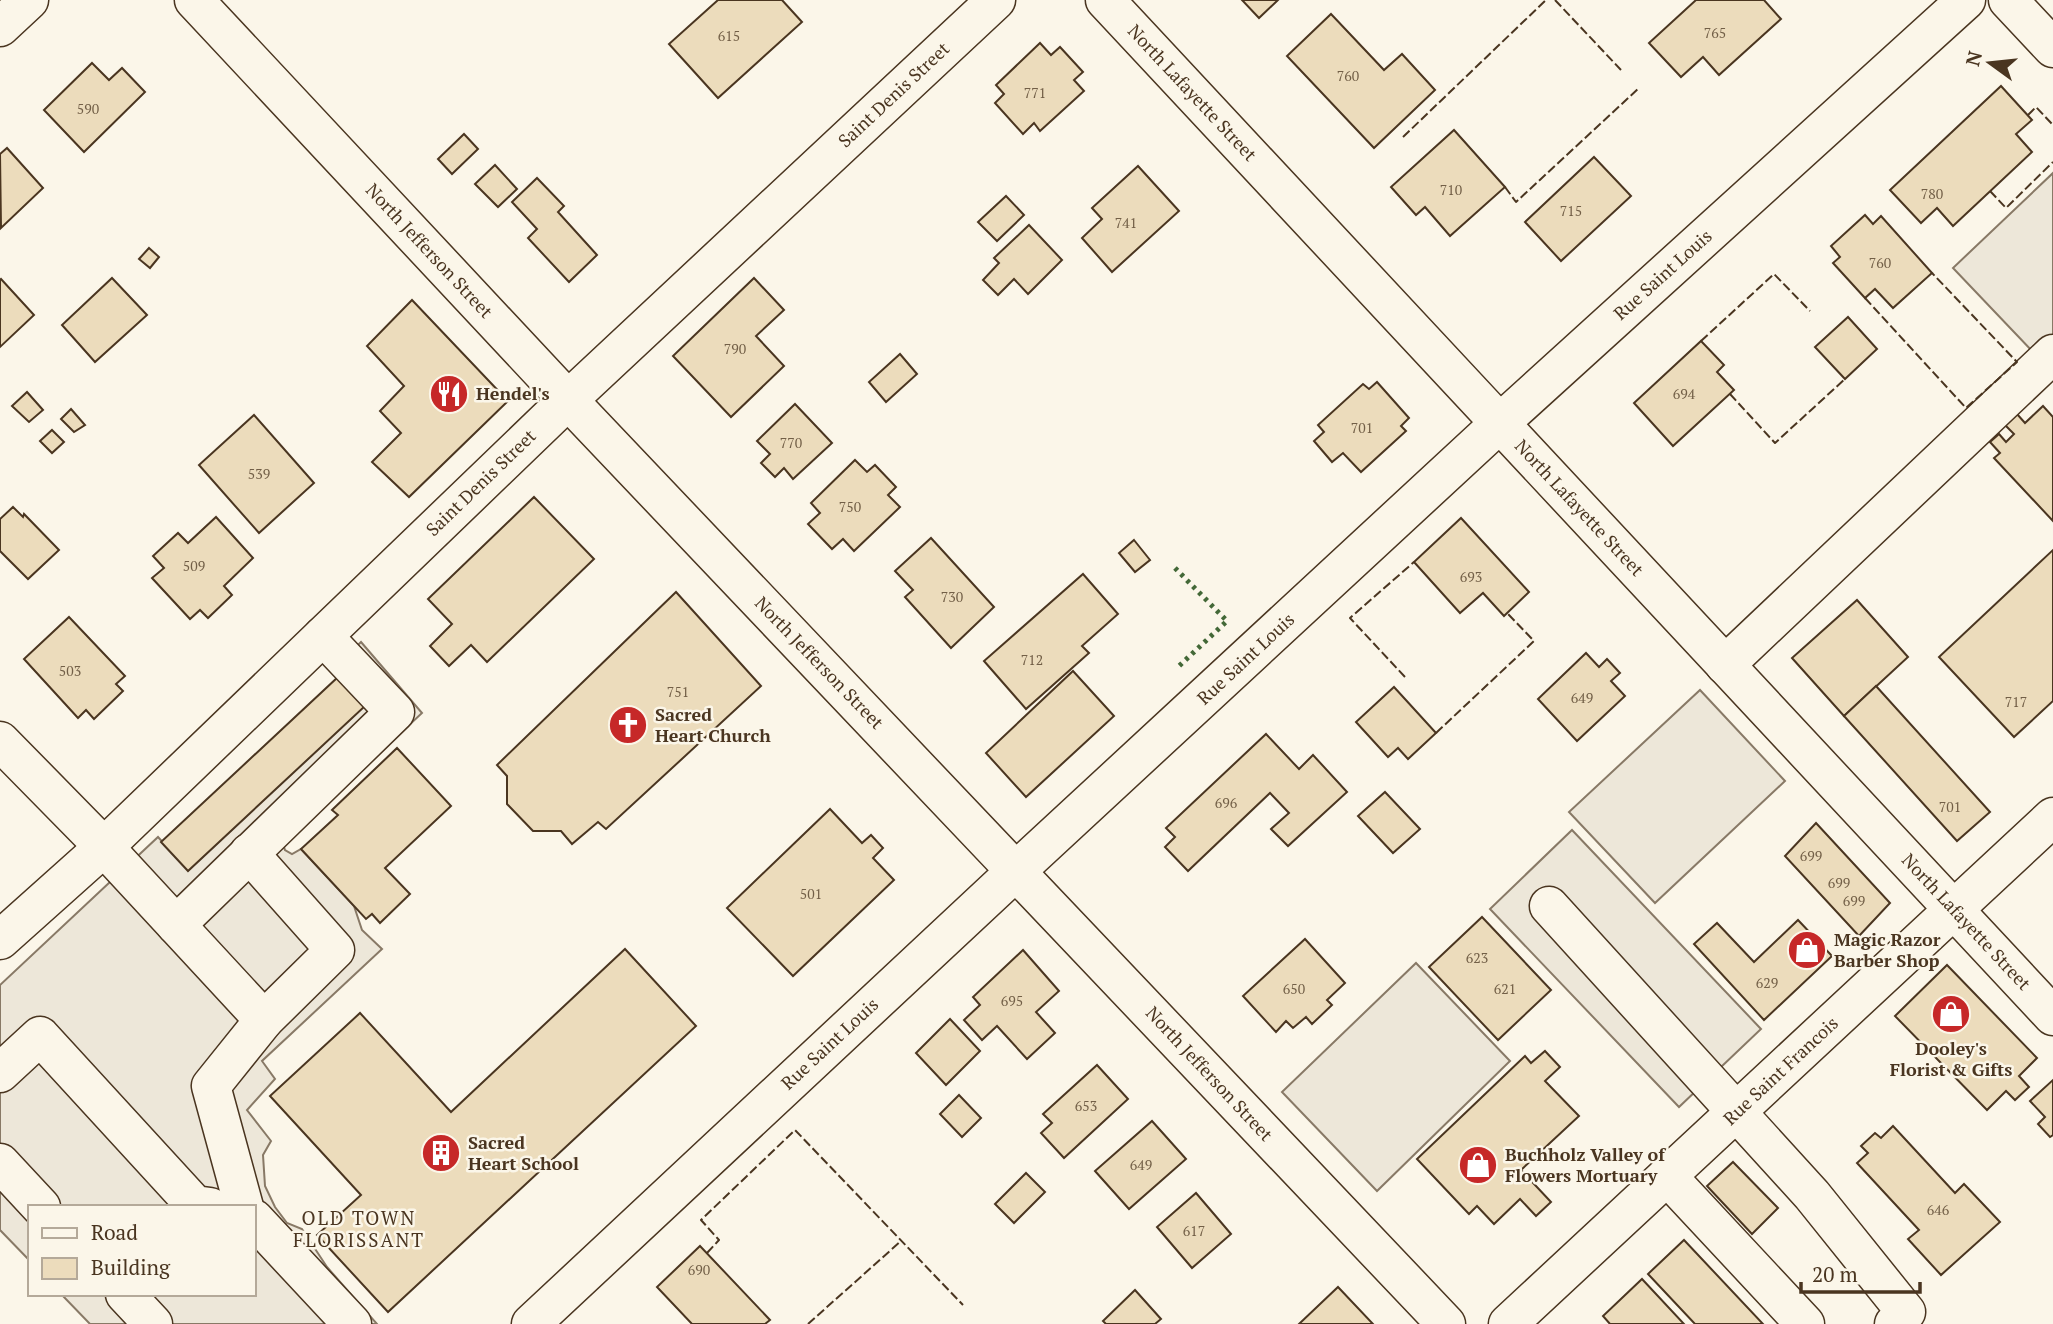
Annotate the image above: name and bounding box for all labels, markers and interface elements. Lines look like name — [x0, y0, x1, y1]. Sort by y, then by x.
street label: North Lafayette Street — [1123, 19, 1263, 166]
house number: 765 — [1704, 23, 1726, 42]
house number: 615 — [718, 26, 740, 45]
north arrow — [1955, 28, 2025, 98]
street label: Saint Denis Street — [832, 36, 954, 152]
text: N — [1959, 48, 1987, 69]
house number: 760 — [1337, 66, 1359, 85]
house number: 771 — [1024, 83, 1046, 102]
house number: 590 — [77, 99, 99, 118]
street label: North Jefferson Street — [361, 178, 499, 323]
house number: 710 — [1440, 180, 1462, 199]
house number: 780 — [1921, 184, 1943, 203]
house number: 715 — [1560, 201, 1582, 220]
house number: 741 — [1115, 213, 1137, 232]
street label: Rue Saint Louis — [1608, 224, 1717, 325]
house number: 760 — [1869, 253, 1891, 272]
house number: 790 — [724, 339, 746, 358]
restaurant icon: Hendel's — [428, 373, 470, 415]
place label: Hendel's — [476, 381, 550, 405]
house number: 694 — [1673, 384, 1696, 403]
house number: 701 — [1351, 418, 1373, 437]
street label: Saint Denis Street — [420, 423, 541, 541]
house number: 770 — [780, 433, 802, 452]
street label: North Lafayette Street — [1510, 434, 1650, 581]
house number: 539 — [248, 464, 270, 483]
house number: 750 — [839, 497, 861, 516]
house number: 509 — [183, 556, 205, 575]
house number: 693 — [1460, 567, 1482, 586]
house number: 730 — [941, 587, 963, 606]
street label: North Jefferson Street — [750, 591, 890, 734]
street label: Rue Saint Louis — [1192, 607, 1299, 710]
house number: 712 — [1021, 650, 1043, 669]
house number: 503 — [59, 661, 81, 680]
house number: 751 — [667, 682, 689, 701]
house number: 649 — [1571, 688, 1593, 707]
house number: 717 — [2005, 692, 2027, 711]
place label: Sacred Heart Church — [655, 702, 771, 747]
church icon: Sacred Heart Church — [607, 704, 649, 746]
house number: 696 — [1215, 793, 1238, 812]
house number: 701 — [1939, 797, 1961, 816]
house number: 699 — [1800, 846, 1822, 865]
street label: North Lafayette Street — [1897, 848, 2037, 995]
house number: 699 — [1828, 873, 1850, 892]
house number: 501 — [800, 884, 822, 903]
house number: 699 — [1843, 891, 1865, 910]
place label: Magic Razor Barber Shop — [1834, 927, 1941, 972]
shop icon: Magic Razor Barber Shop — [1786, 929, 1828, 971]
house number: 623 — [1466, 948, 1488, 967]
house number: 629 — [1756, 973, 1778, 992]
house number: 650 — [1283, 979, 1305, 998]
house number: 621 — [1494, 979, 1516, 998]
house number: 695 — [1001, 991, 1023, 1010]
street label: Rue Saint Louis — [776, 992, 883, 1095]
shop icon: Dooley's Florist & Gifts — [1930, 993, 1972, 1035]
street label: North Jefferson Street — [1141, 1001, 1279, 1146]
street label: Rue Saint Francois — [1718, 1011, 1843, 1130]
place label: Dooley's Florist & Gifts — [1890, 1036, 2012, 1081]
house number: 653 — [1075, 1096, 1097, 1115]
place label: Sacred Heart School — [468, 1130, 579, 1175]
building icon: Sacred Heart School — [420, 1132, 462, 1174]
place label: Buchholz Valley of Flowers Mortuary — [1505, 1142, 1666, 1187]
shop icon: Buchholz Valley of Flowers Mortuary — [1457, 1144, 1499, 1186]
house number: 649 — [1130, 1155, 1152, 1174]
house number: 646 — [1927, 1200, 1950, 1219]
legend — [28, 1205, 256, 1296]
district label: OLD TOWN FLORISSANT — [293, 1205, 425, 1252]
text: Road — [91, 1218, 138, 1246]
house number: 617 — [1183, 1221, 1205, 1240]
scale bar — [1801, 1250, 1920, 1294]
text: Building — [91, 1253, 171, 1281]
house number: 690 — [688, 1260, 710, 1279]
text: 20 m — [1812, 1260, 1858, 1288]

